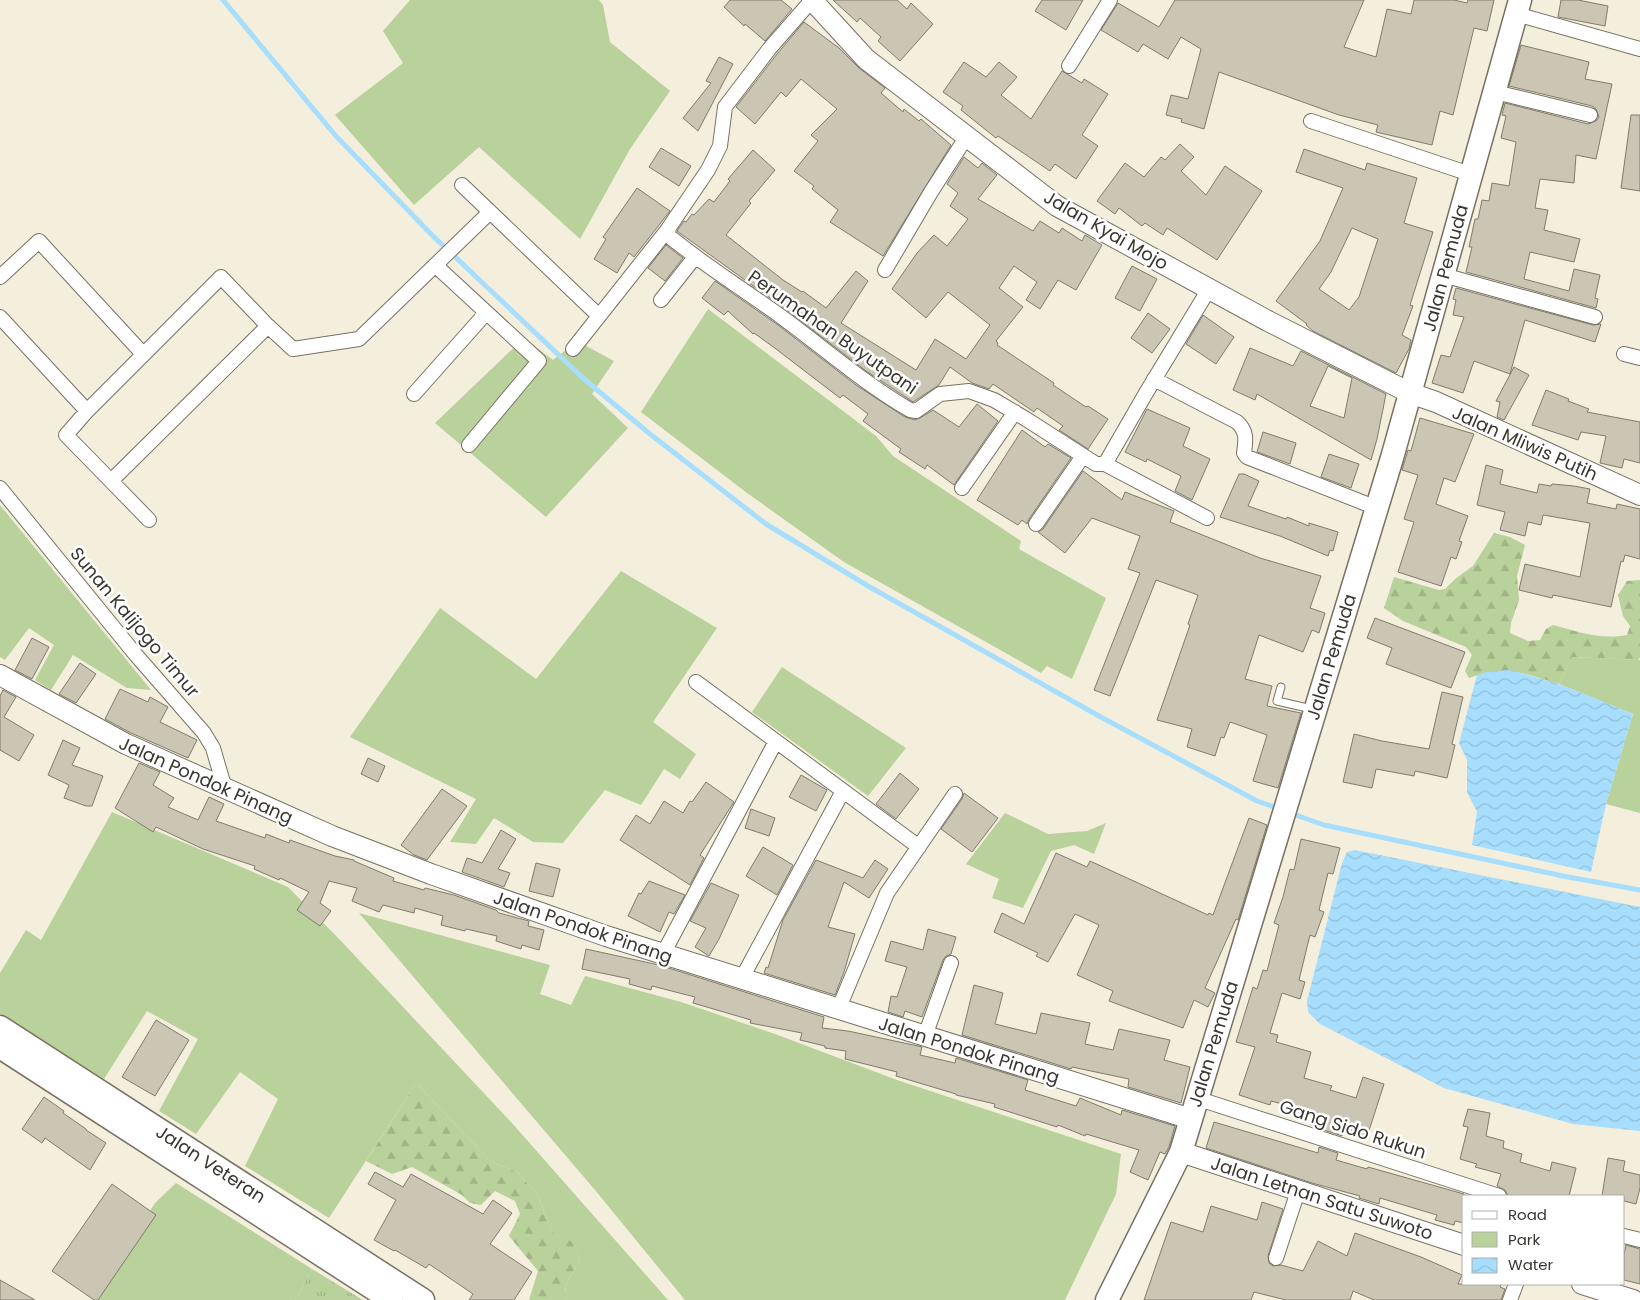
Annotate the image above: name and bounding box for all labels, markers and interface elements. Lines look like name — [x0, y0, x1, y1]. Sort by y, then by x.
street label: Jalan Kyai Mojo — [1039, 184, 1173, 276]
street label: Jalan Pemuda — [1416, 202, 1474, 334]
street label: Perumahan Buyutpani — [743, 264, 923, 400]
street label: Jalan Mliwis Putih — [1448, 400, 1602, 486]
street label: Sunan Kalijogo Timur — [65, 541, 206, 703]
street label: Jalan Pemuda — [1300, 591, 1362, 723]
street label: Jalan Pondok Pinang — [115, 730, 297, 830]
street label: Jalan Pondok Pinang — [490, 885, 676, 969]
street label: Jalan Pemuda — [1182, 978, 1244, 1110]
street label: Jalan Pondok Pinang — [875, 1011, 1063, 1089]
street label: Gang Sido Rukun — [1276, 1093, 1430, 1165]
street label: Jalan Veteran — [151, 1119, 271, 1209]
street label: Jalan Letnan Satu Suwoto — [1208, 1150, 1436, 1246]
legend — [1462, 1195, 1625, 1285]
text: Road — [1508, 1204, 1547, 1225]
text: Park — [1508, 1229, 1540, 1250]
text: Water — [1508, 1254, 1554, 1275]

